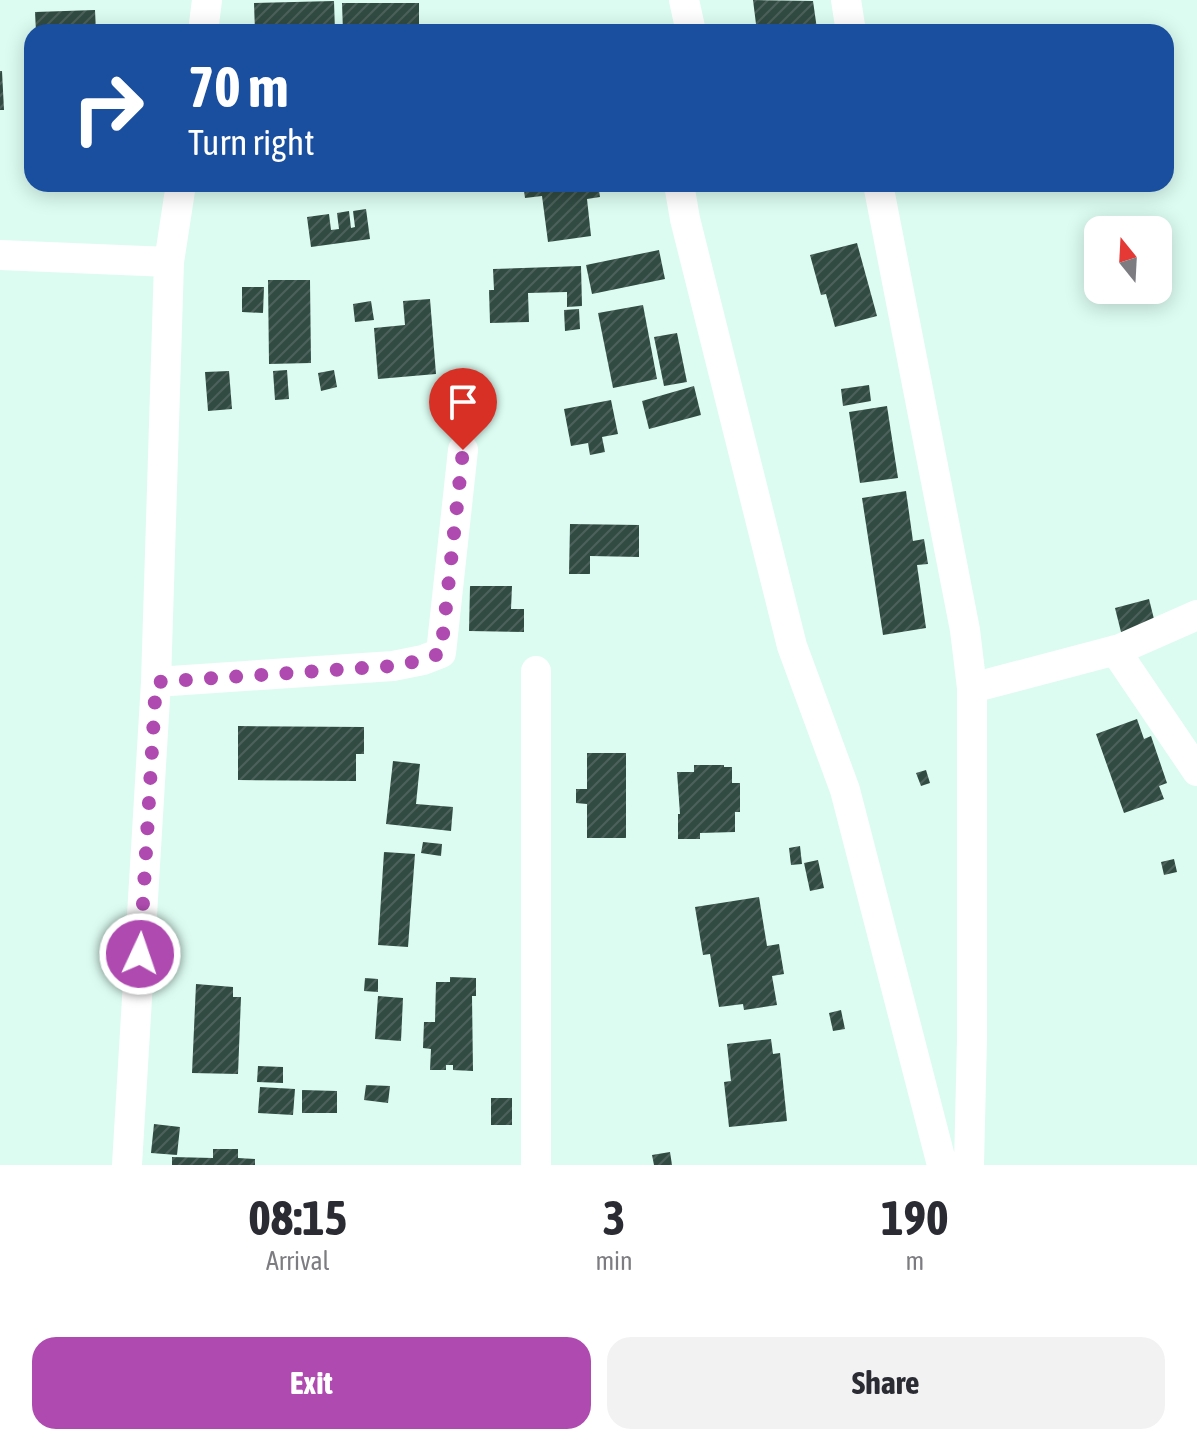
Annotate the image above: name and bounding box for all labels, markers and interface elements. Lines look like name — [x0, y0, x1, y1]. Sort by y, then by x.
text: 70 m — [188, 55, 289, 119]
icon: right — [56, 56, 160, 160]
text: Turn right — [188, 121, 315, 163]
north arrow — [1084, 216, 1172, 304]
map controls — [1084, 216, 1172, 304]
pin — [429, 368, 497, 450]
icon: arrive — [441, 380, 485, 424]
position arrow — [98, 912, 182, 996]
text: 08:15 — [248, 1190, 347, 1245]
text: 3 — [603, 1190, 625, 1245]
text: 190 — [881, 1190, 949, 1245]
text: Arrival — [266, 1246, 329, 1276]
text: min — [595, 1246, 633, 1276]
text: m — [905, 1246, 924, 1276]
button: Exit — [32, 1337, 591, 1429]
button: Share — [607, 1337, 1165, 1429]

